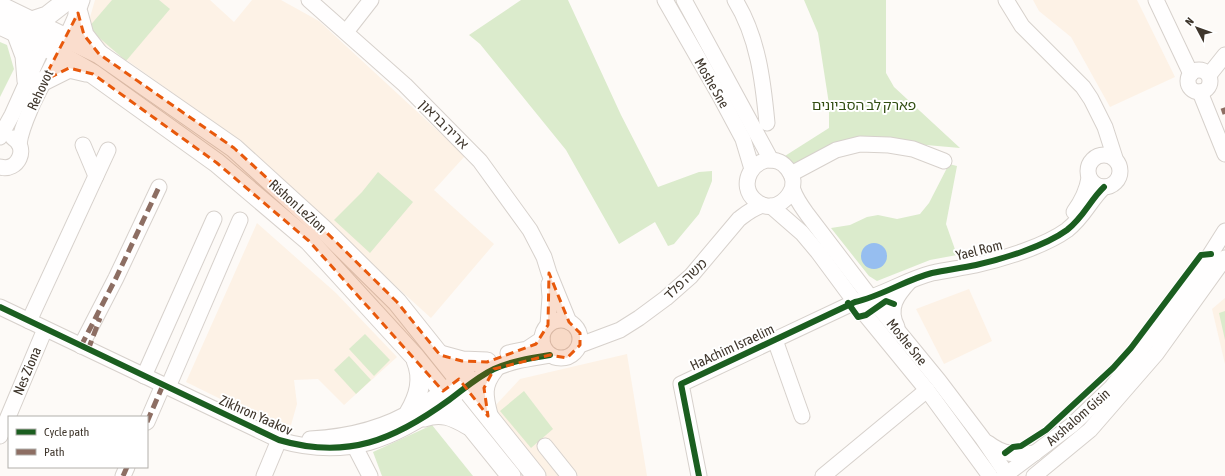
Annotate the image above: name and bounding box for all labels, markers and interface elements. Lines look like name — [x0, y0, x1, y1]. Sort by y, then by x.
north arrow — [1177, 8, 1217, 48]
text: N — [1183, 15, 1196, 28]
street label: Moshe Sne — [691, 55, 733, 111]
street label: Rehovot — [24, 67, 56, 113]
street label: אריה בראון — [416, 96, 472, 152]
park label: פארק לב הסביונים — [812, 97, 916, 113]
street label: Rishon LeZion — [266, 176, 330, 236]
street label: Yael Rom — [954, 236, 1004, 264]
street label: משה פלד — [660, 255, 710, 303]
street label: Moshe Sne — [883, 316, 931, 368]
street label: HaAchim Israelim — [687, 321, 777, 373]
street label: Nes Ziona — [10, 344, 44, 398]
street label: Avshalom Gisin — [1043, 385, 1113, 449]
street label: Zikhron Yaakov — [217, 392, 295, 438]
legend — [8, 416, 148, 468]
text: Cycle path — [44, 425, 89, 439]
text: Path — [44, 445, 65, 459]

